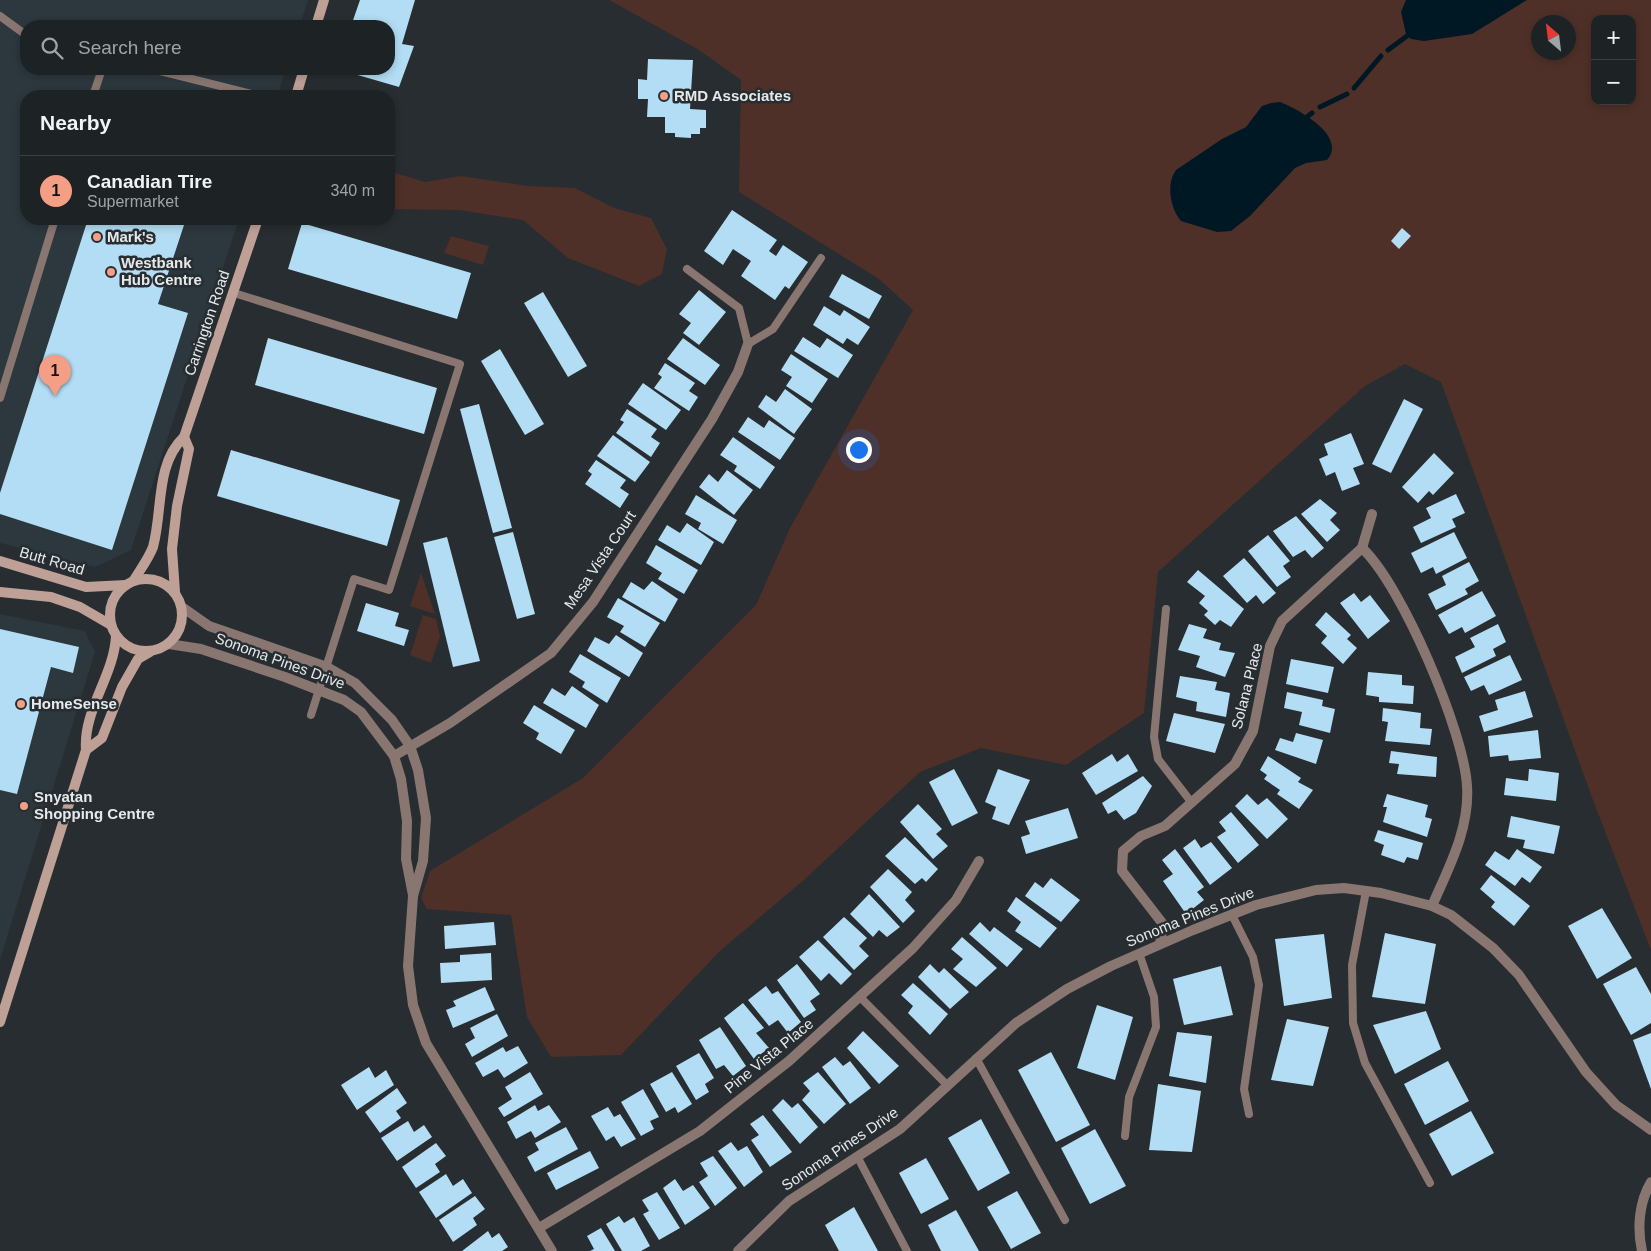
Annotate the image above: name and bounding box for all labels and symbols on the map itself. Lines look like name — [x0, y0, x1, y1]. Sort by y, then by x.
north arrow — [1531, 15, 1576, 60]
place label: RMD Associates — [674, 87, 791, 104]
marker: RMD Associates — [658, 90, 670, 102]
place label: Mark's — [107, 228, 154, 245]
marker: Mark's — [91, 231, 103, 243]
place label: Westbank Hub Centre — [121, 254, 202, 288]
marker: Westbank Hub Centre — [105, 266, 117, 278]
street label: Carrington Road — [181, 268, 232, 378]
pin: 1 — [39, 355, 71, 396]
your location — [846, 437, 872, 463]
street label: Mesa Vista Court — [560, 507, 639, 612]
street label: Butt Road — [18, 543, 87, 578]
street label: Sonoma Pines Drive — [213, 629, 347, 692]
street label: Solana Place — [1228, 641, 1265, 731]
place label: HomeSense — [31, 695, 117, 712]
marker: HomeSense — [15, 698, 27, 710]
place label: Snyatan Shopping Centre — [34, 788, 155, 822]
marker: Snyatan Shopping Centre — [18, 800, 30, 812]
street label: Sonoma Pines Drive — [1123, 883, 1256, 950]
street label: Pine Vista Place — [721, 1015, 816, 1097]
street label: Sonoma Pines Drive — [778, 1103, 901, 1194]

